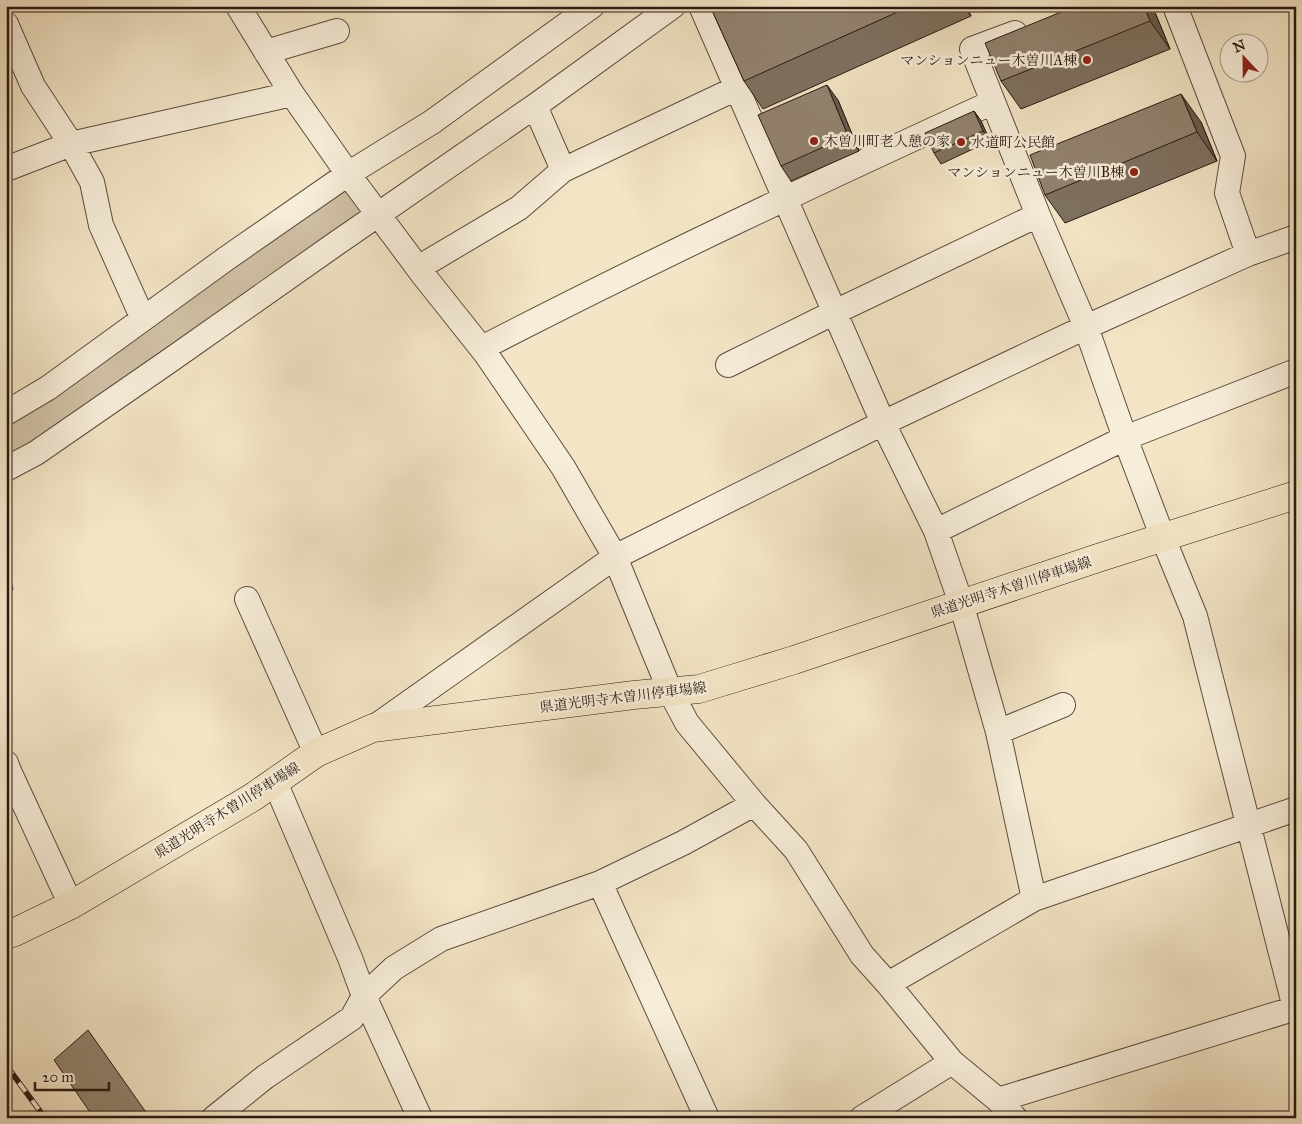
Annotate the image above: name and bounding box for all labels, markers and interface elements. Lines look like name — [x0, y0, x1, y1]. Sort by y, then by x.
north arrow — [1220, 32, 1270, 82]
text: N — [1231, 36, 1248, 57]
place label: マンションニュー木曽川A棟 — [900, 52, 1077, 69]
marker: マンションニュー木曽川A棟 — [1081, 54, 1093, 66]
place label: 木曽川町老人憩の家 — [824, 133, 950, 150]
place label: 水道町公民館 — [971, 134, 1055, 151]
marker: 木曽川町老人憩の家 — [808, 135, 820, 147]
marker: 水道町公民館 — [955, 136, 967, 148]
place label: マンションニュー木曽川B棟 — [947, 164, 1124, 181]
marker: マンションニュー木曽川B棟 — [1128, 166, 1140, 178]
street label: 県道光明寺木曽川停車場線 — [929, 553, 1094, 622]
street label: 県道光明寺木曽川停車場線 — [539, 679, 707, 716]
street label: 県道光明寺木曽川停車場線 — [152, 759, 303, 862]
scale bar — [35, 1059, 109, 1091]
text: 20 m — [42, 1068, 74, 1086]

